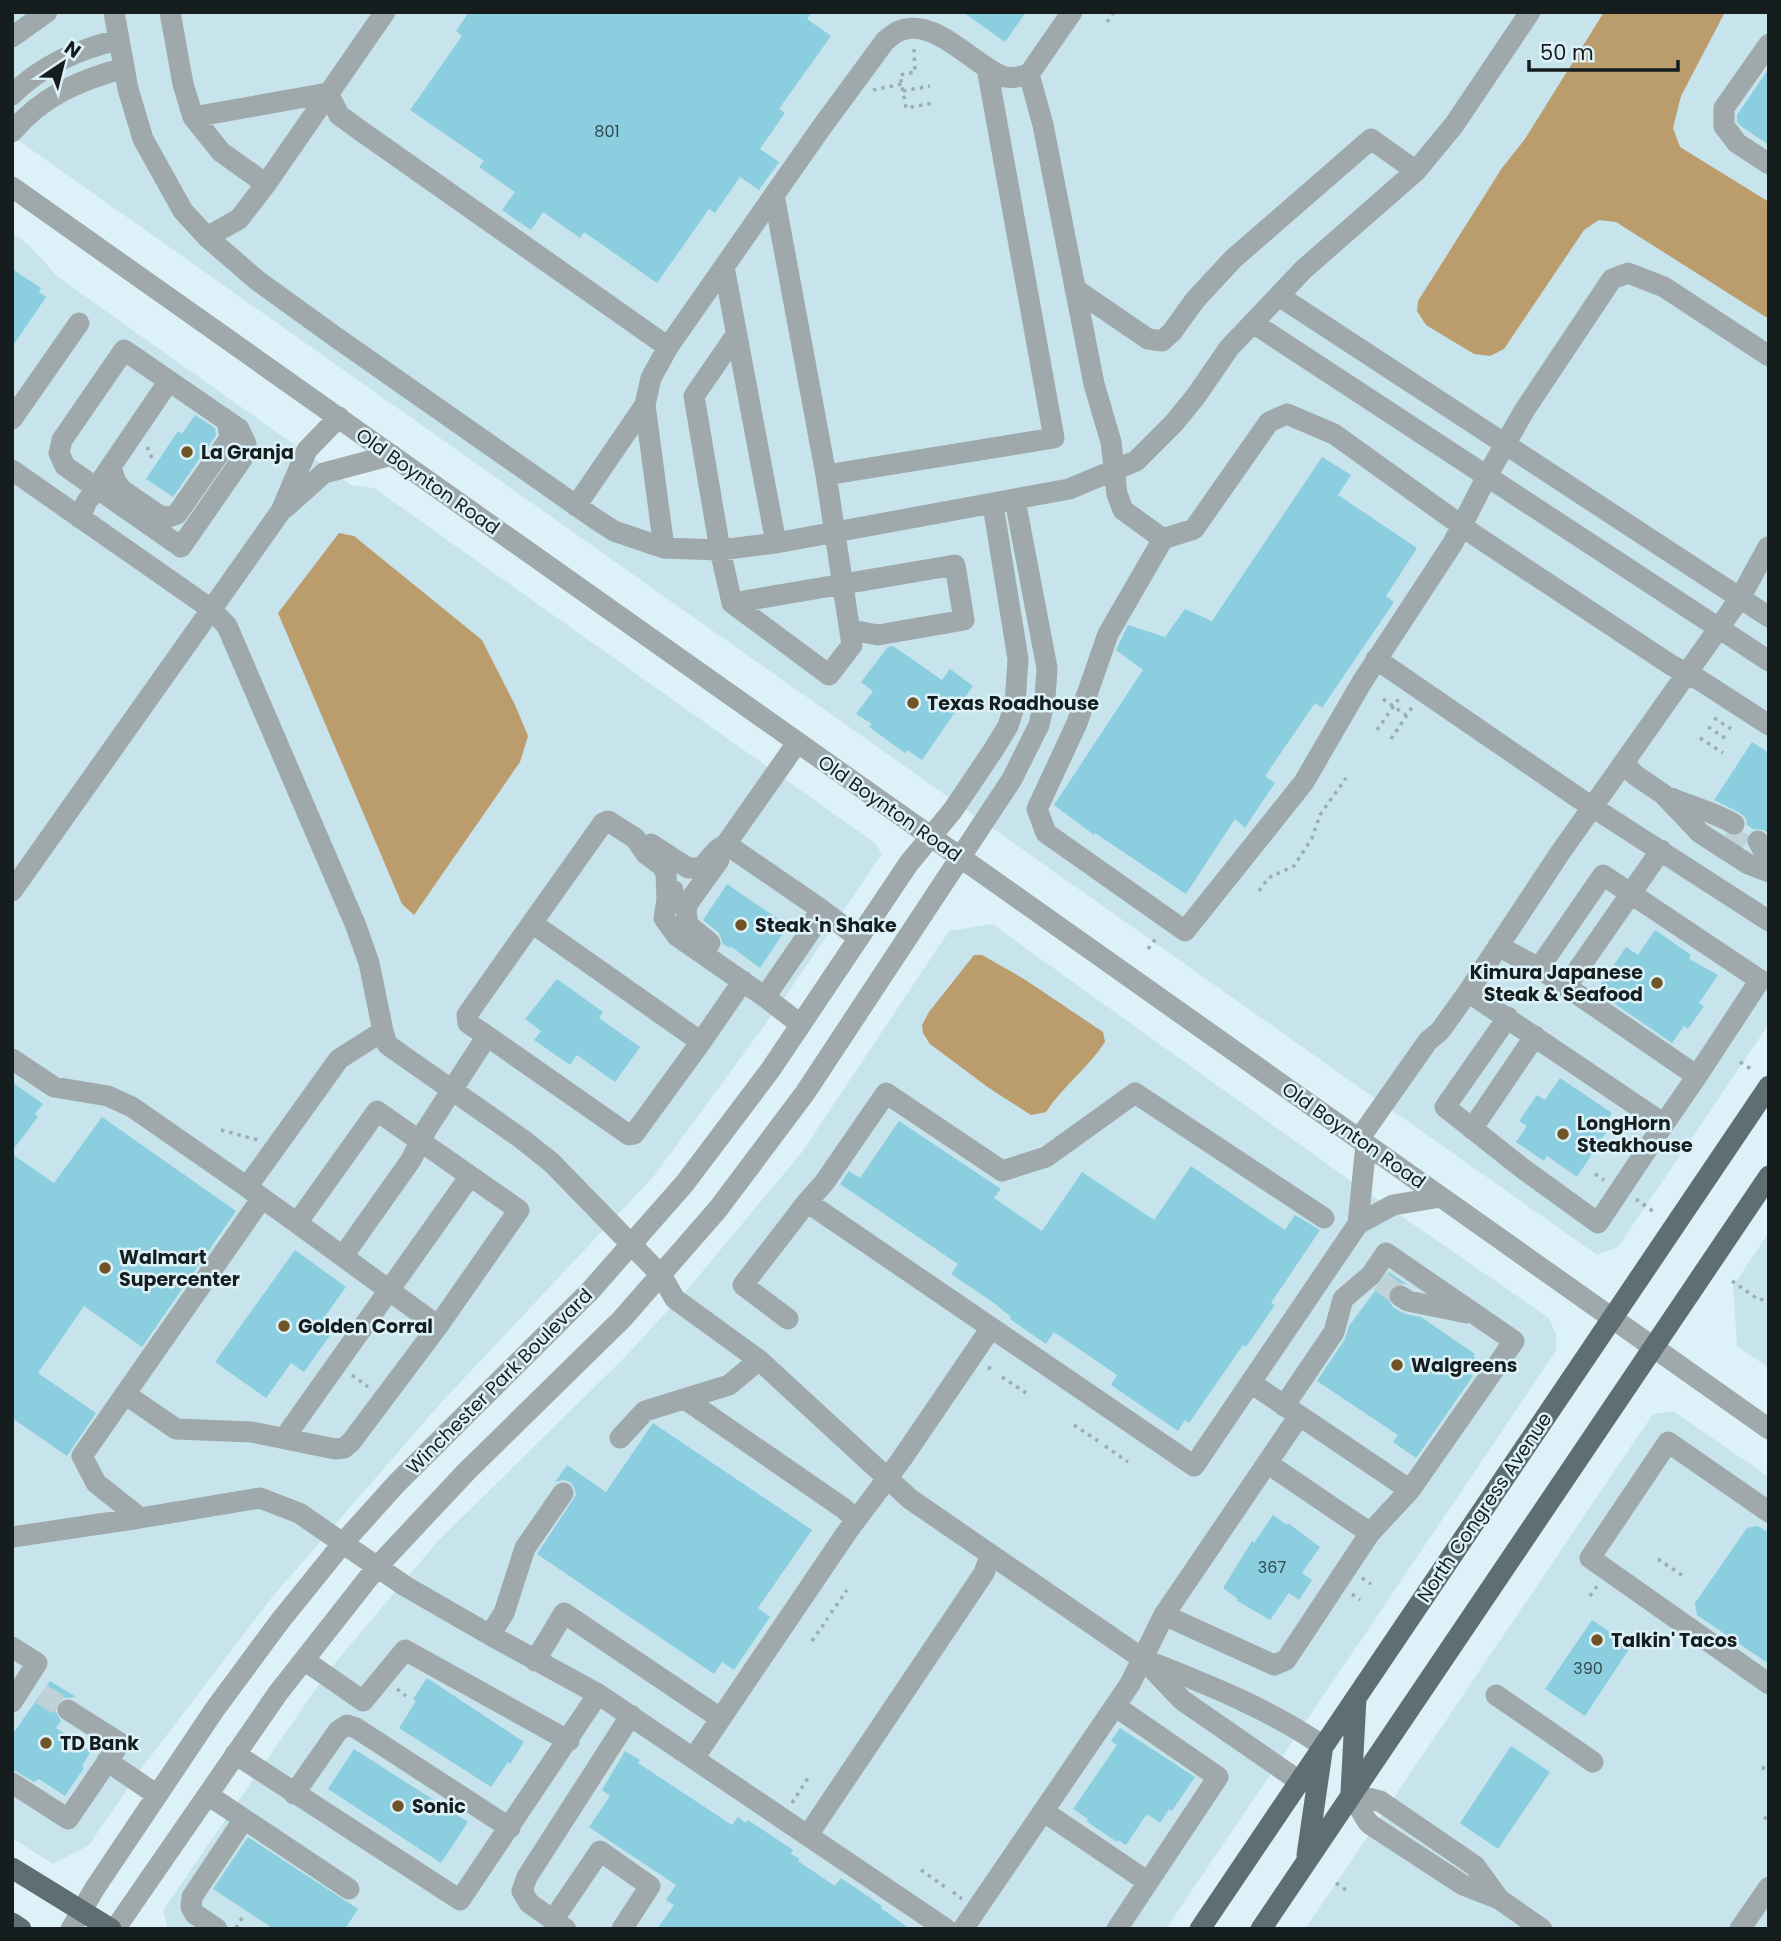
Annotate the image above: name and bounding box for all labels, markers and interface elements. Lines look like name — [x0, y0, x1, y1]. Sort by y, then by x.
north arrow — [28, 28, 98, 98]
scale bar — [1529, 28, 1678, 72]
text: N — [59, 34, 86, 65]
text: 50 m — [1540, 38, 1594, 67]
house number: 801 — [594, 120, 620, 143]
street label: Old Boynton Road — [350, 422, 505, 541]
place label: La Granja — [201, 439, 294, 466]
marker: La Granja — [179, 444, 195, 460]
place label: Texas Roadhouse — [927, 690, 1099, 717]
marker: Texas Roadhouse — [905, 695, 921, 711]
street label: Old Boynton Road — [812, 749, 967, 868]
place label: Steak 'n Shake — [755, 912, 897, 939]
marker: Steak 'n Shake — [733, 917, 749, 933]
place label: Kimura Japanese Steak & Seafood — [1470, 959, 1643, 1008]
marker: Kimura Japanese Steak & Seafood — [1649, 975, 1665, 991]
street label: Old Boynton Road — [1276, 1076, 1431, 1195]
place label: LongHorn Steakhouse — [1577, 1110, 1693, 1159]
marker: LongHorn Steakhouse — [1555, 1126, 1571, 1142]
place label: Walmart Supercenter — [119, 1244, 240, 1293]
marker: Walmart Supercenter — [97, 1260, 113, 1276]
street label: Winchester Park Boulevard — [400, 1282, 598, 1480]
place label: Golden Corral — [298, 1313, 433, 1340]
marker: Golden Corral — [276, 1318, 292, 1334]
place label: Walgreens — [1411, 1352, 1517, 1379]
marker: Walgreens — [1389, 1357, 1405, 1373]
street label: North Congress Avenue — [1411, 1407, 1558, 1608]
house number: 367 — [1258, 1556, 1286, 1579]
place label: Talkin' Tacos — [1611, 1627, 1737, 1654]
marker: Talkin' Tacos — [1589, 1632, 1605, 1648]
house number: 390 — [1573, 1657, 1603, 1680]
place label: TD Bank — [60, 1730, 139, 1757]
marker: TD Bank — [38, 1735, 54, 1751]
place label: Sonic — [412, 1793, 466, 1820]
marker: Sonic — [390, 1798, 406, 1814]

